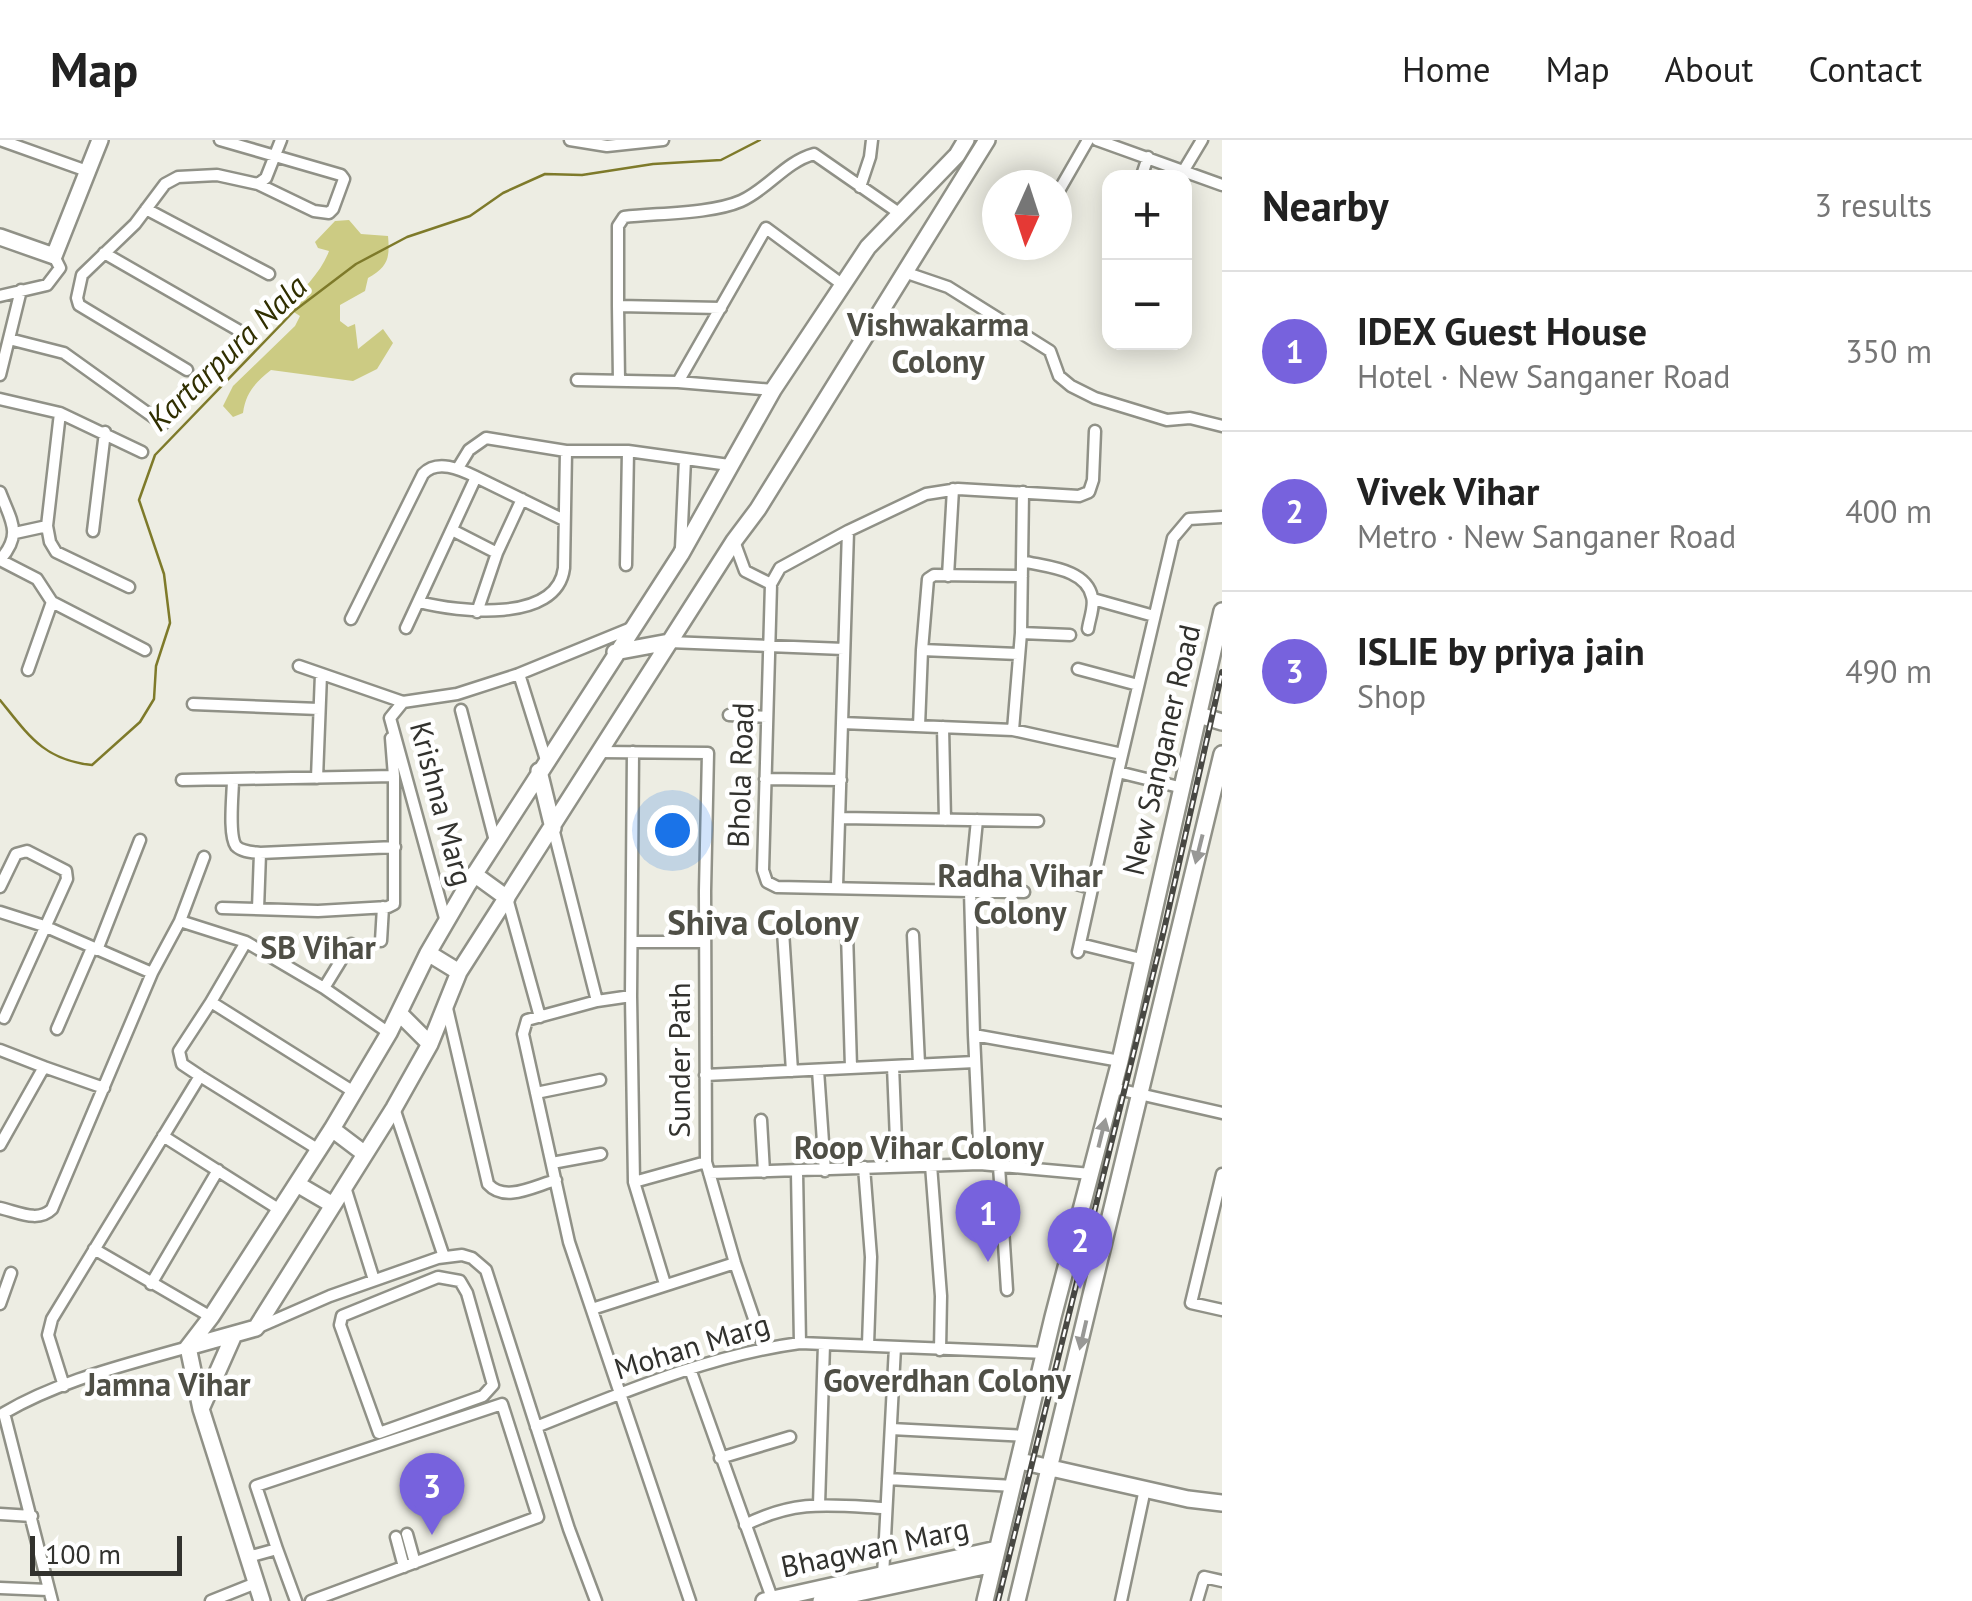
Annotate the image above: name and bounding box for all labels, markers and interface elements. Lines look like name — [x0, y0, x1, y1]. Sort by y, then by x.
text: Map — [50, 38, 138, 100]
text: Home — [1402, 46, 1491, 92]
text: Map — [1546, 46, 1610, 92]
text: About — [1665, 46, 1753, 92]
text: Contact — [1808, 46, 1922, 92]
north arrow — [982, 170, 1072, 260]
map controls — [1102, 170, 1192, 350]
button: + — [1102, 170, 1192, 260]
text: Nearby — [1262, 178, 1389, 233]
text: 3 results — [1814, 184, 1932, 226]
button: − — [1102, 260, 1192, 350]
water label: Kartarpura Nala — [137, 265, 316, 439]
district label: Vishwakarma Colony — [846, 303, 1029, 382]
text: IDEX Guest House — [1357, 306, 1647, 355]
text: 1 — [1285, 330, 1304, 372]
text: 350 m — [1845, 330, 1932, 372]
text: Hotel · New Sanganer Road — [1357, 355, 1730, 397]
text: Vivek Vihar — [1357, 466, 1539, 515]
text: 2 — [1285, 490, 1304, 532]
text: 400 m — [1845, 490, 1932, 532]
text: Metro · New Sanganer Road — [1357, 515, 1736, 557]
street label: New Sanganer Road — [1113, 621, 1208, 879]
text: ISLIE by priya jain — [1357, 626, 1645, 675]
text: 3 — [1285, 650, 1304, 692]
text: 490 m — [1845, 650, 1932, 692]
text: Shop — [1357, 675, 1426, 717]
street label: Bhola Road — [717, 702, 762, 848]
street label: Krishna Marg — [402, 717, 483, 890]
your location — [647, 805, 698, 856]
one-way arrow — [1191, 834, 1206, 865]
district label: Radha Vihar Colony — [937, 854, 1103, 933]
district label: Shiva Colony — [667, 899, 860, 945]
district label: SB Vihar — [260, 926, 376, 968]
street label: Sunder Path — [659, 982, 698, 1138]
one-way arrow — [1094, 1117, 1110, 1148]
district label: Roop Vihar Colony — [794, 1126, 1045, 1168]
pin: 1 — [956, 1180, 1020, 1262]
pin: 2 — [1048, 1206, 1112, 1289]
street label: Mohan Marg — [609, 1303, 774, 1388]
one-way arrow — [1075, 1320, 1090, 1351]
district label: Goverdhan Colony — [823, 1359, 1072, 1401]
district label: Jamna Vihar — [84, 1363, 251, 1405]
pin: 3 — [400, 1452, 464, 1535]
street label: Bhagwan Marg — [777, 1508, 972, 1585]
scale bar — [30, 1531, 182, 1576]
text: 100 m — [45, 1535, 121, 1572]

